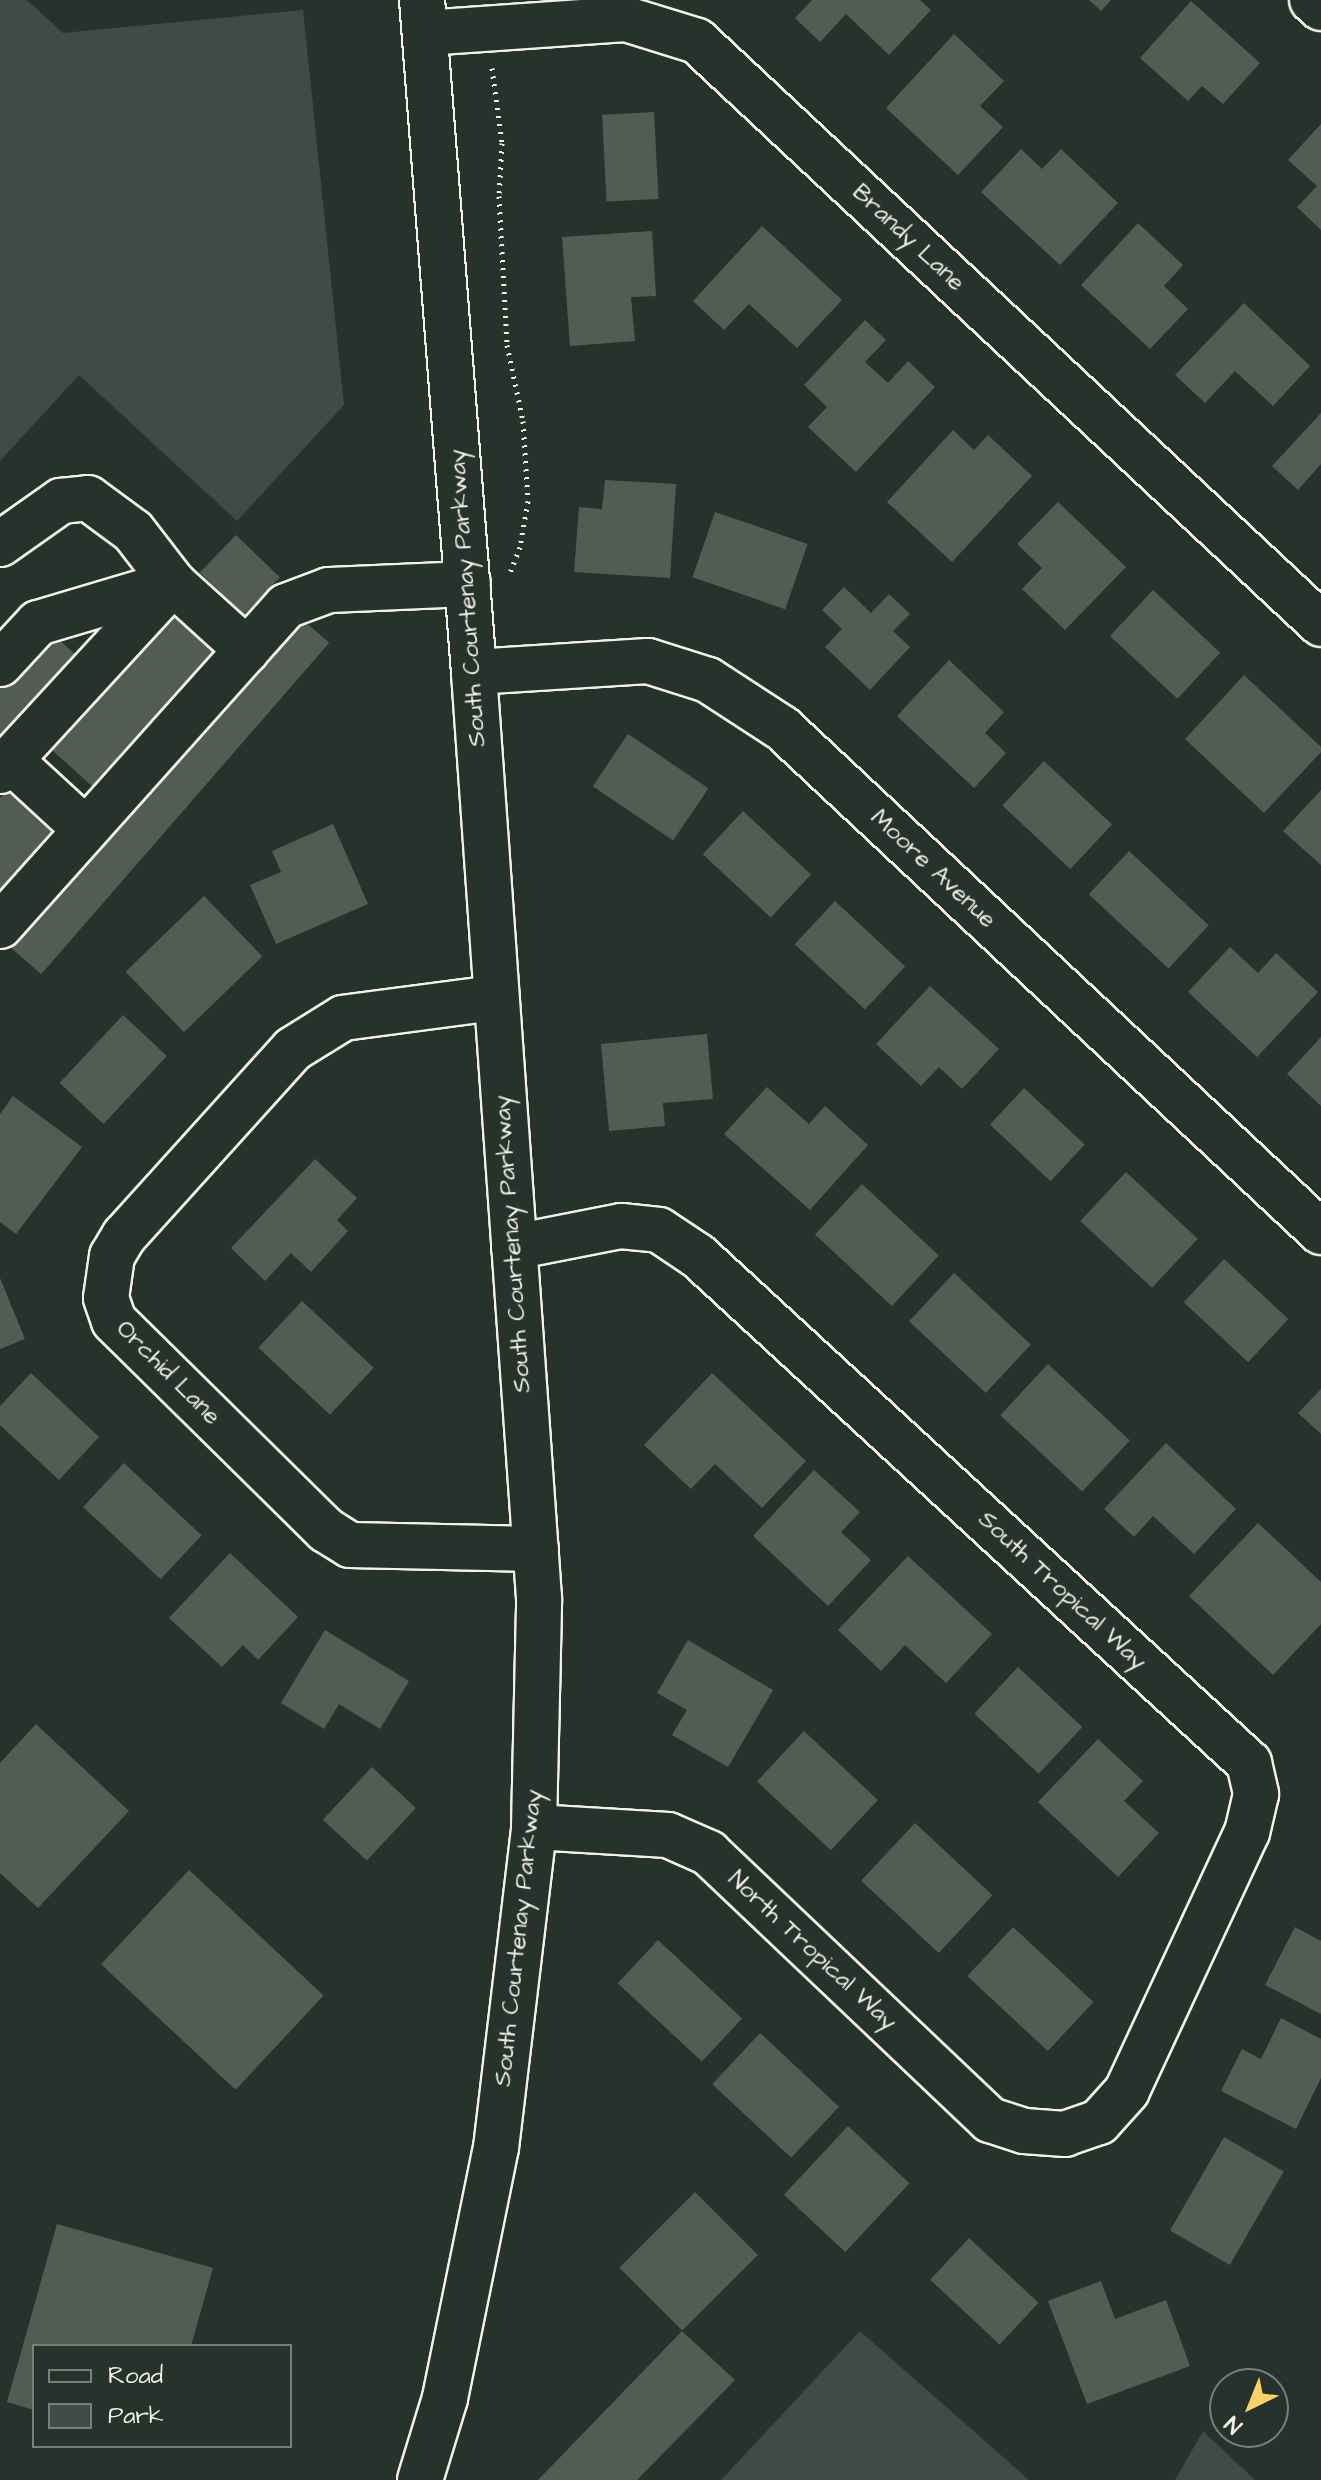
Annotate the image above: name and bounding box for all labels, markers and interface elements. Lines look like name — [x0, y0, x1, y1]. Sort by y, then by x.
street label: Brandy Lane — [846, 179, 970, 297]
street label: South Courtenay Parkway — [443, 448, 493, 748]
street label: Moore Avenue — [864, 804, 1002, 934]
street label: South Courtenay Parkway — [488, 1094, 538, 1394]
street label: Orchid Lane — [110, 1315, 226, 1431]
street label: South Tropical Way — [972, 1506, 1152, 1676]
street label: South Courtenay Parkway — [489, 1788, 549, 2088]
street label: North Tropical Way — [722, 1865, 902, 2037]
legend — [32, 2344, 292, 2448]
text: Road — [108, 2359, 163, 2393]
north arrow — [1209, 2368, 1289, 2448]
text: Park — [108, 2399, 164, 2433]
text: N — [1218, 2408, 1249, 2441]

